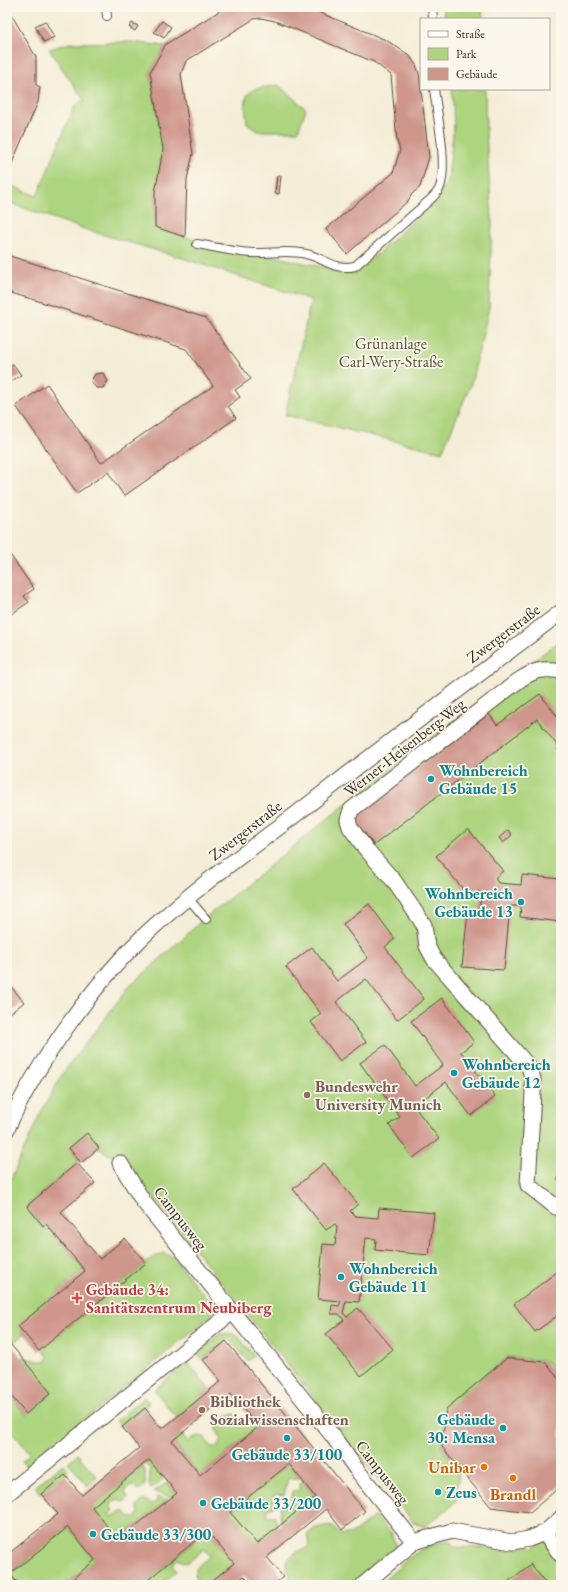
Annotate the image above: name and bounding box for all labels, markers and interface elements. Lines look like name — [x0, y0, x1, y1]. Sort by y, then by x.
legend — [420, 18, 550, 90]
text: Straße — [456, 26, 485, 42]
text: Park — [456, 46, 477, 62]
text: Gebäude — [456, 66, 498, 82]
park label: Grünanlage Carl-Wery-Straße — [339, 333, 443, 372]
street label: Zwergerstraße — [462, 599, 544, 668]
street label: Werner-Heisenberg-Weg — [339, 693, 470, 801]
place label: Wohnbereich Gebäude 15 — [439, 760, 528, 799]
marker: Wohnbereich Gebäude 15 — [426, 774, 436, 784]
street label: Zwergerstraße — [205, 795, 286, 865]
place label: Wohnbereich Gebäude 13 — [424, 883, 513, 922]
marker: Wohnbereich Gebäude 13 — [516, 897, 526, 907]
place label: Wohnbereich Gebäude 12 — [462, 1054, 551, 1093]
marker: Wohnbereich Gebäude 12 — [449, 1068, 459, 1078]
place label: Bundeswehr University Munich — [315, 1076, 442, 1115]
marker: Bundeswehr University Munich — [302, 1090, 312, 1100]
street label: Campusweg — [149, 1182, 213, 1255]
place label: Wohnbereich Gebäude 11 — [349, 1258, 438, 1297]
marker: Wohnbereich Gebäude 11 — [336, 1272, 346, 1282]
place label: Gebäude 34: Sanitätszentrum Neubiberg — [86, 1279, 272, 1318]
marker: Gebäude 34: Sanitätszentrum Neubiberg — [71, 1292, 83, 1304]
place label: Bibliothek Sozialwissenschaften — [210, 1391, 349, 1430]
marker: Bibliothek Sozialwissenschaften — [197, 1405, 207, 1415]
place label: Gebäude 30: Mensa — [427, 1409, 496, 1448]
marker: Gebäude 30: Mensa — [498, 1423, 508, 1433]
marker: Gebäude 33/100 — [282, 1433, 292, 1443]
street label: Campusweg — [351, 1436, 415, 1509]
place label: Gebäude 33/100 — [232, 1444, 343, 1465]
place label: Unibar — [428, 1457, 476, 1478]
marker: Unibar — [479, 1462, 489, 1472]
marker: Brandl — [508, 1473, 518, 1483]
place label: Zeus — [446, 1482, 477, 1503]
place label: Brandl — [490, 1484, 536, 1505]
marker: Zeus — [433, 1487, 443, 1497]
place label: Gebäude 33/200 — [211, 1493, 322, 1514]
marker: Gebäude 33/200 — [198, 1498, 208, 1508]
place label: Gebäude 33/300 — [101, 1524, 212, 1545]
marker: Gebäude 33/300 — [88, 1529, 98, 1539]

